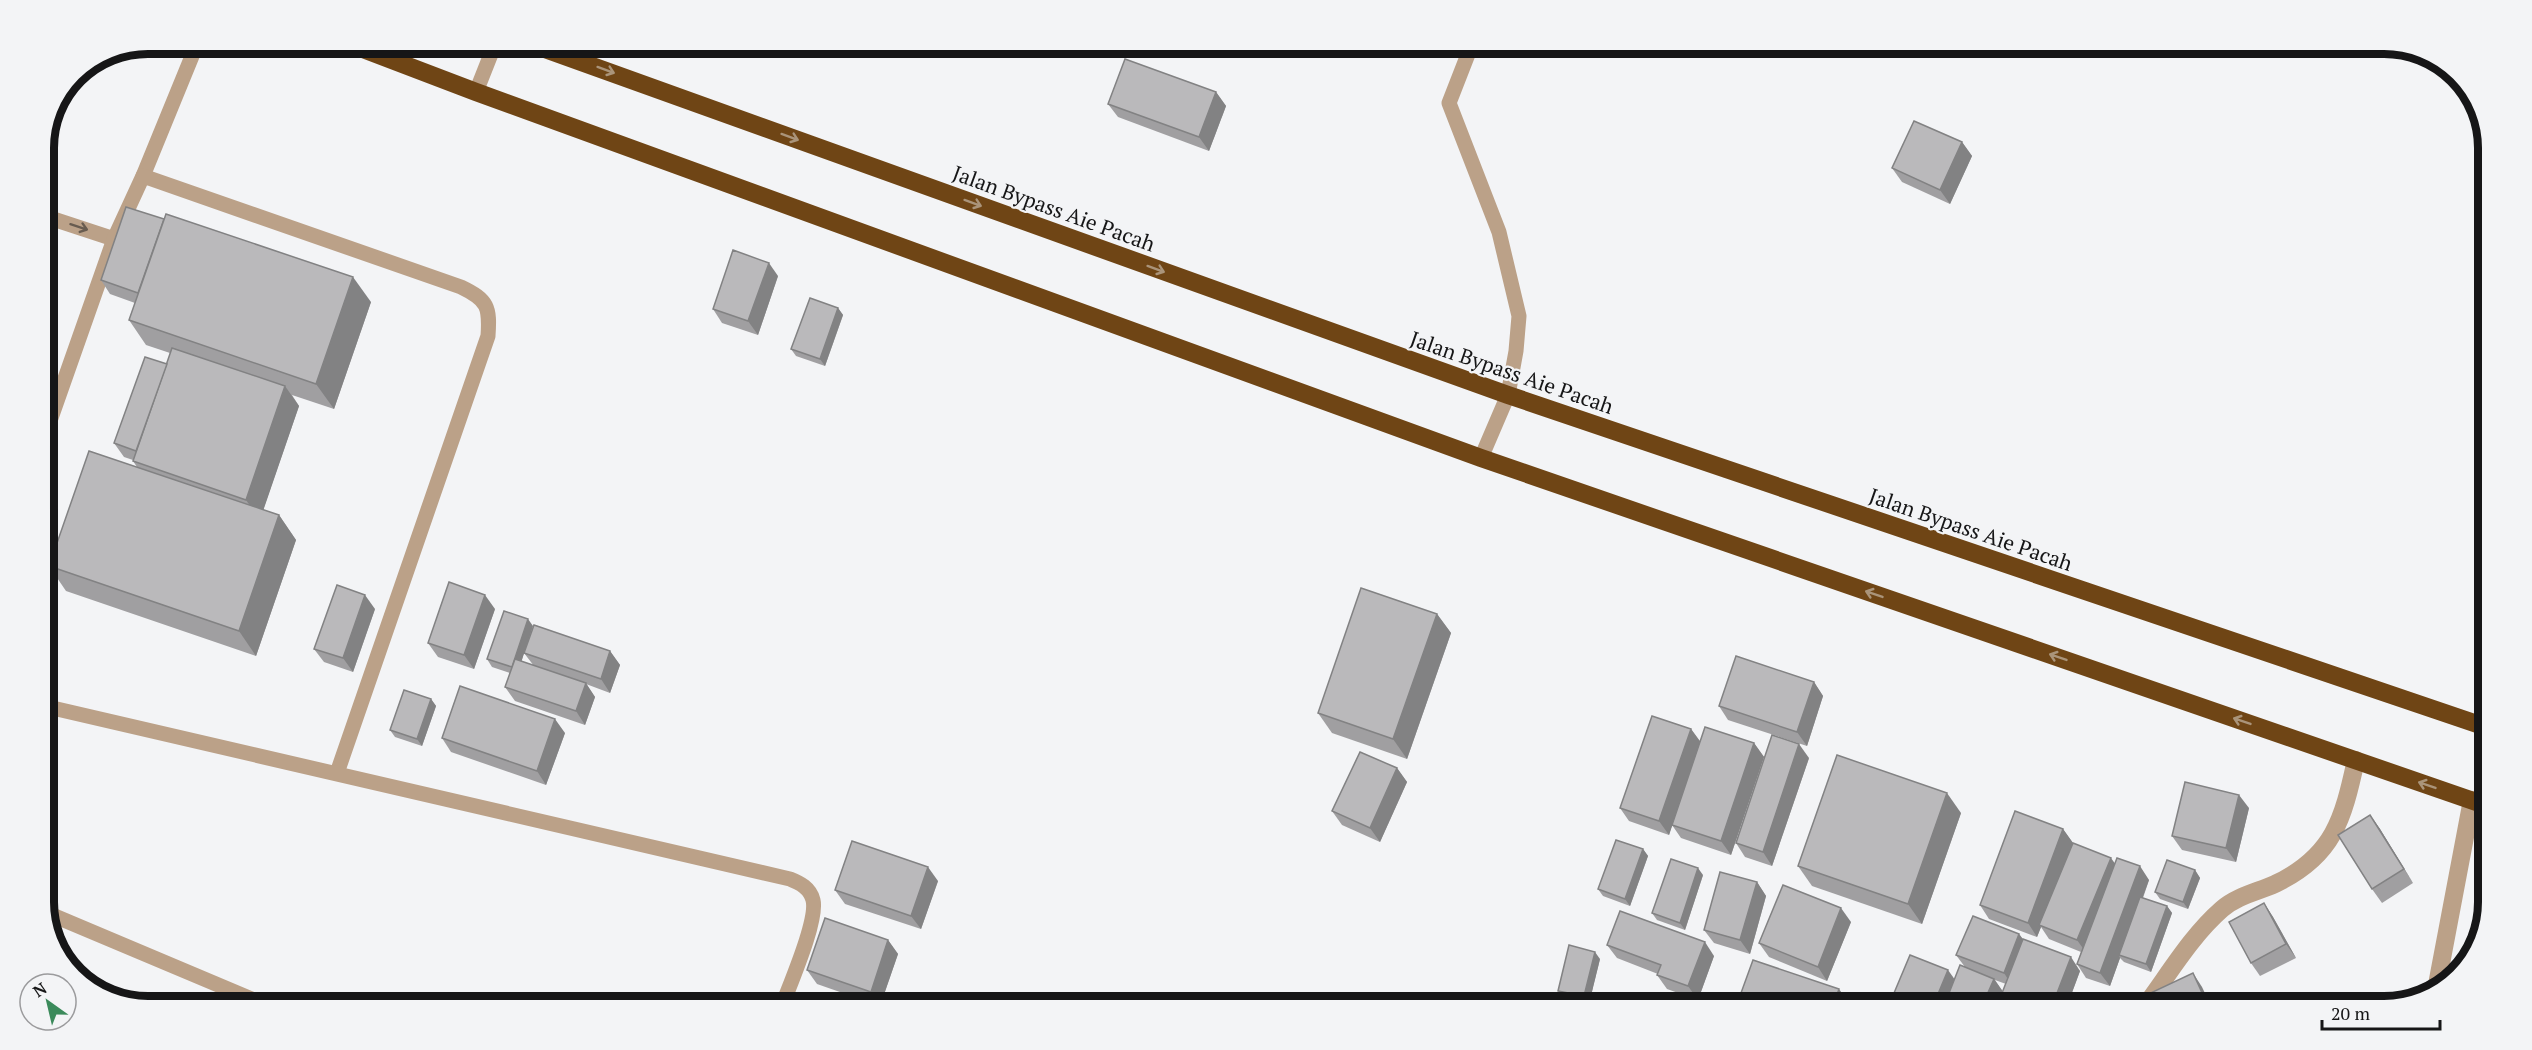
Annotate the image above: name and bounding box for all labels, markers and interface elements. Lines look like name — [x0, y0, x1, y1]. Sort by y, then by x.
one-way arrow — [596, 66, 615, 77]
one-way arrow — [780, 132, 798, 143]
street label: Jalan Bypass Aie Pacah — [949, 158, 1159, 258]
one-way arrow — [963, 198, 982, 209]
one-way arrow — [69, 223, 88, 234]
one-way arrow — [1147, 264, 1165, 275]
street label: Jalan Bypass Aie Pacah — [1407, 324, 1617, 420]
street label: Jalan Bypass Aie Pacah — [1866, 481, 2076, 577]
one-way arrow — [1865, 587, 1884, 598]
one-way arrow — [2049, 651, 2068, 662]
one-way arrow — [2233, 714, 2252, 725]
one-way arrow — [2418, 778, 2437, 789]
north arrow — [18, 972, 78, 1032]
text: N — [28, 977, 51, 1002]
scale bar — [2322, 993, 2440, 1031]
text: 20 m — [2331, 1001, 2371, 1025]

